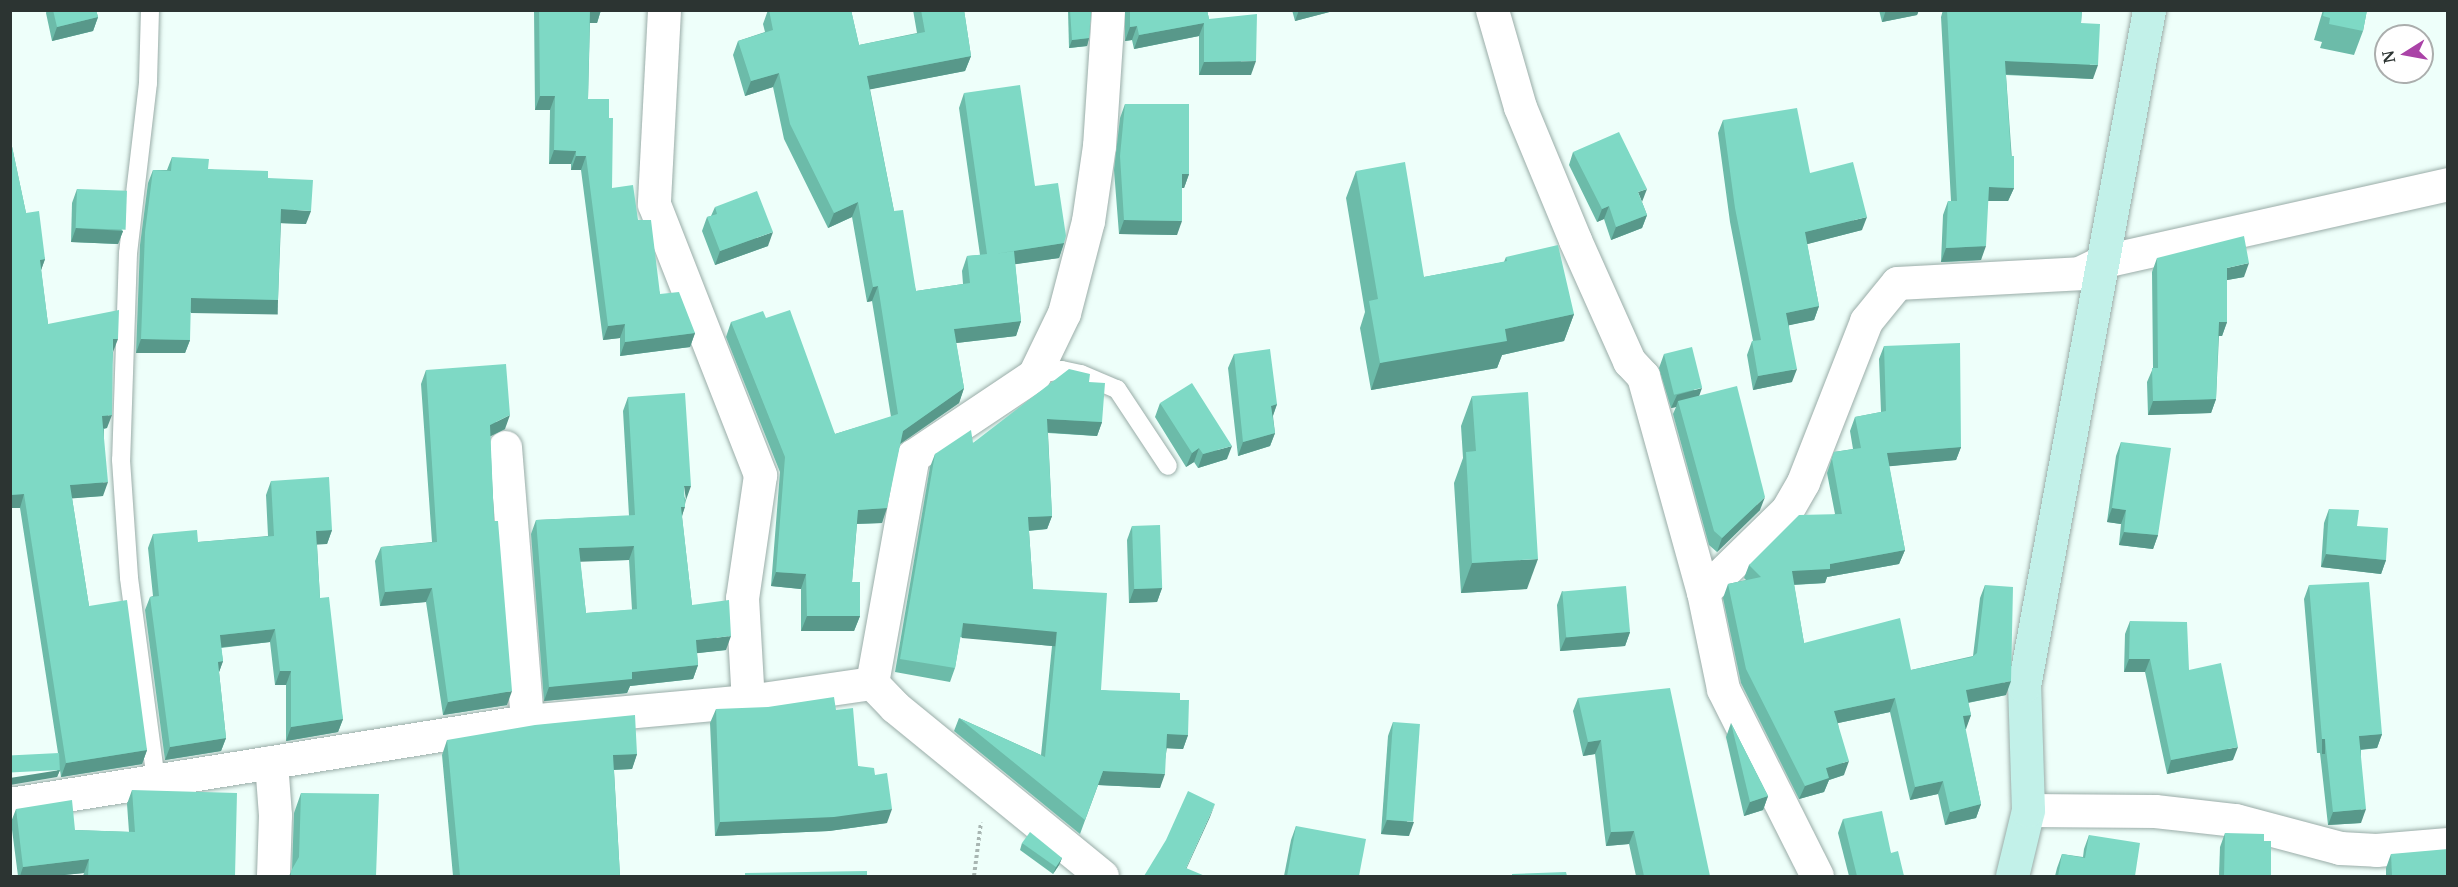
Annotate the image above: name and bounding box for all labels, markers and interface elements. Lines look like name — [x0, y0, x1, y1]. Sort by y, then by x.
north arrow — [2374, 24, 2434, 84]
text: N — [2376, 49, 2400, 65]

